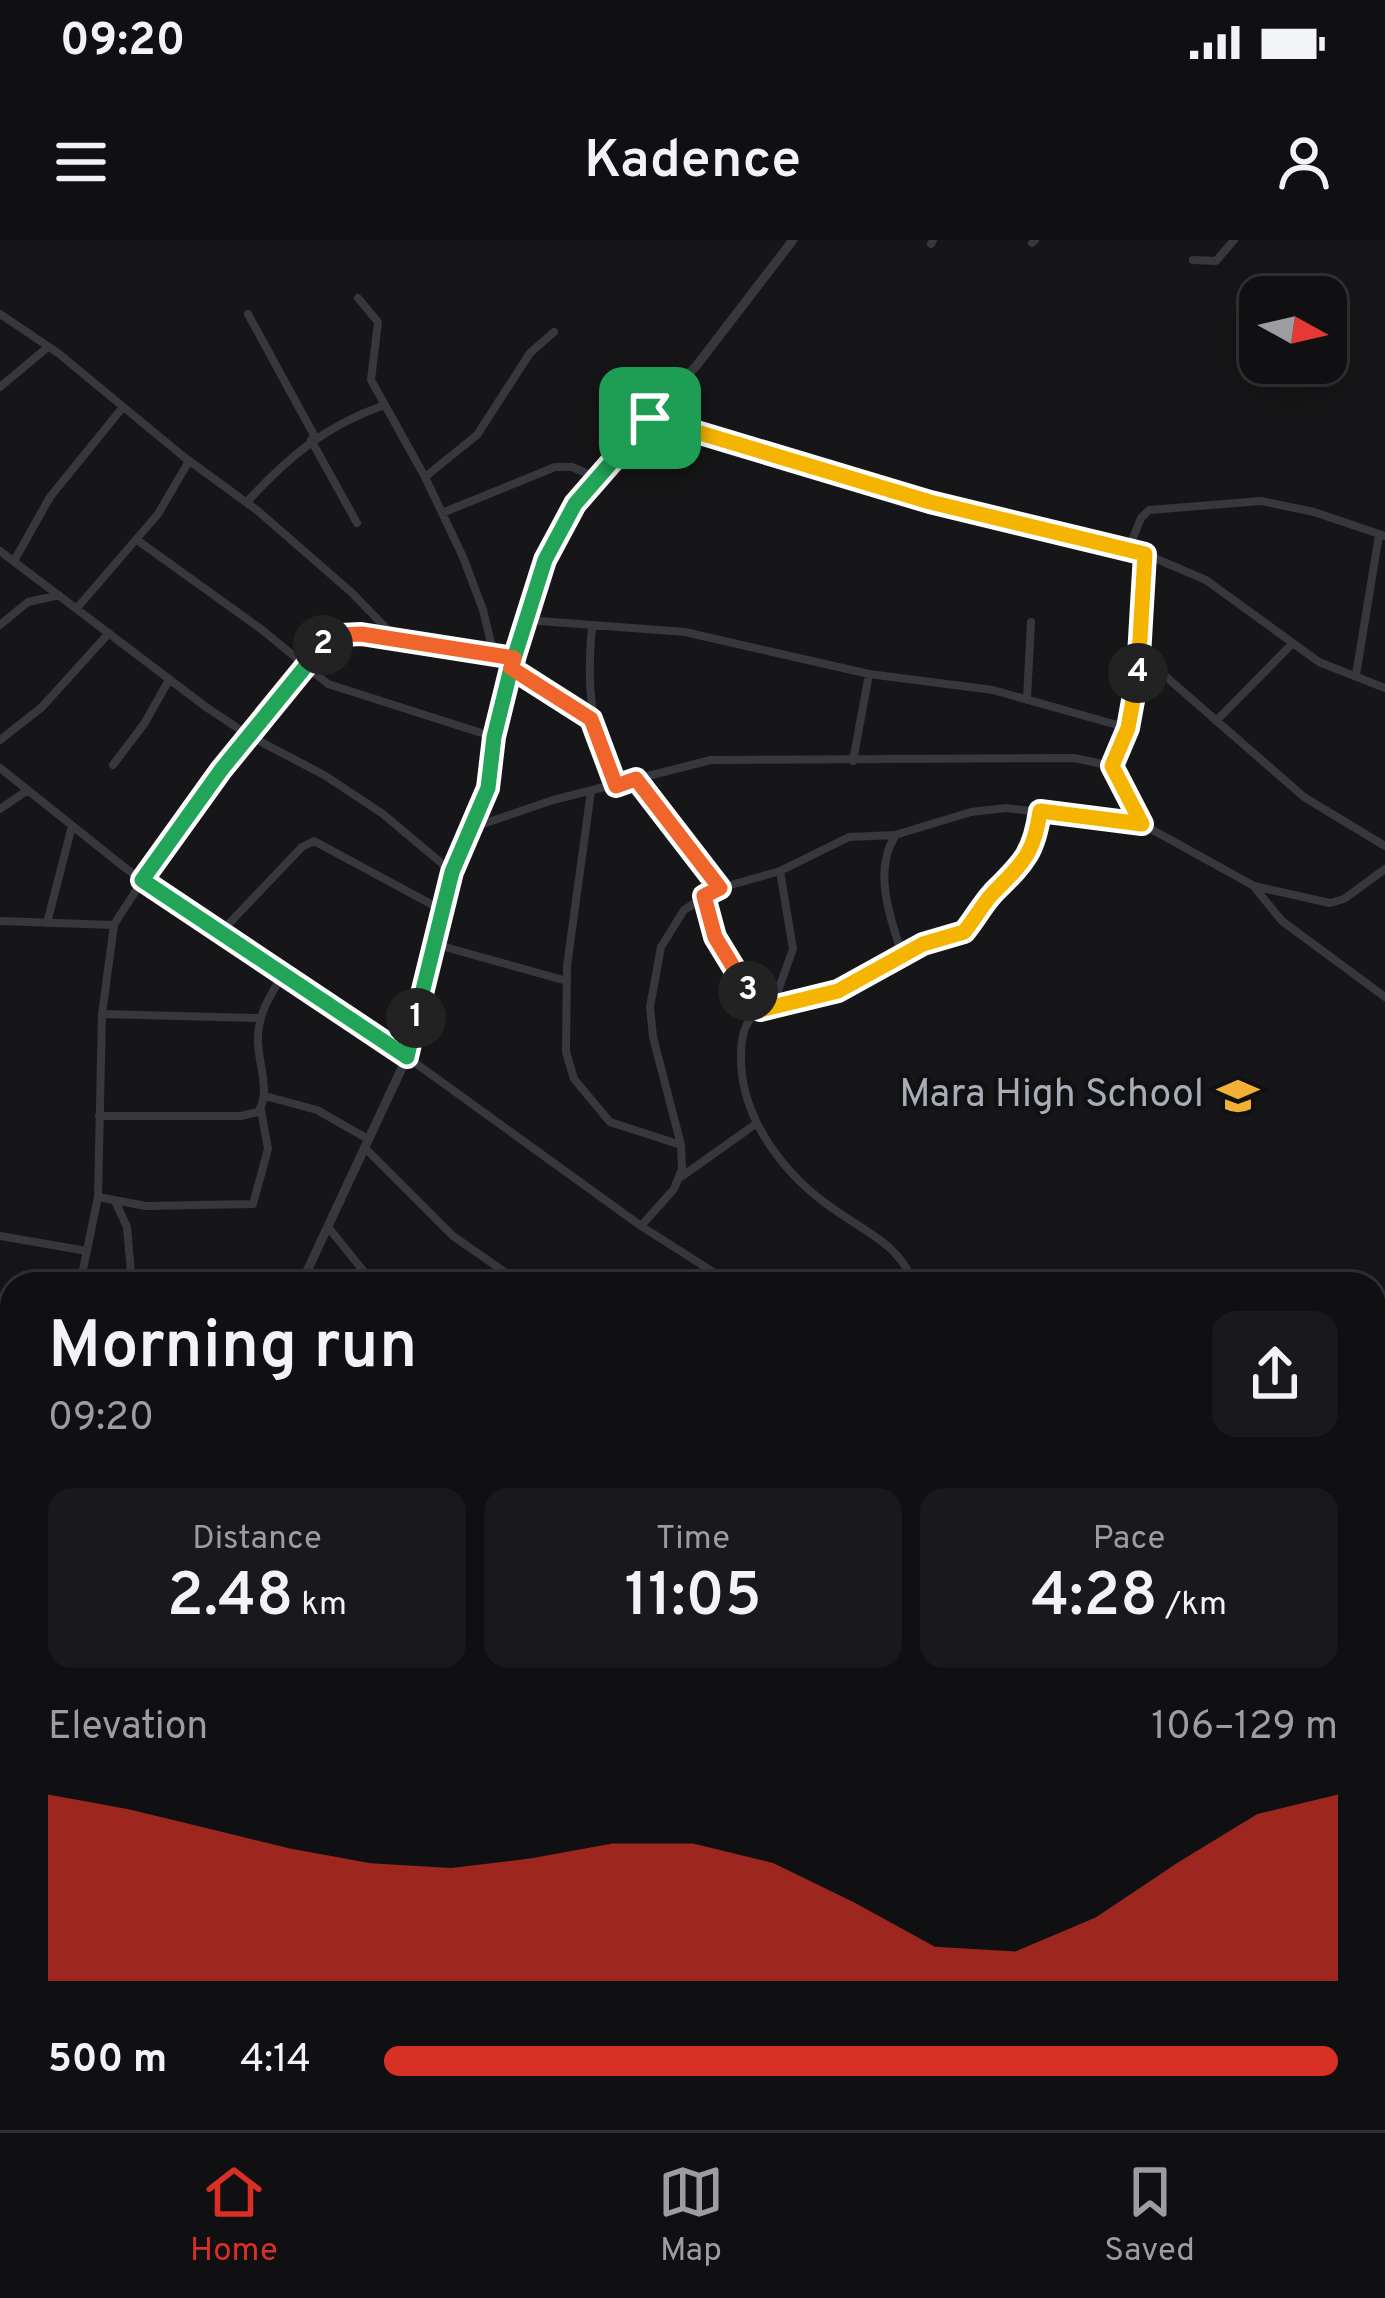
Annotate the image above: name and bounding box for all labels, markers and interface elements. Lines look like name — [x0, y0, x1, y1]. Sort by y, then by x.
text: 09:20 — [60, 14, 185, 71]
text: Kadence — [584, 128, 801, 197]
icon: menu — [48, 129, 114, 195]
icon: person — [1271, 129, 1337, 195]
north arrow — [1239, 276, 1347, 384]
map controls — [1239, 276, 1347, 384]
pin — [599, 367, 701, 469]
icon: arrive — [617, 385, 683, 451]
pin: 2 — [293, 615, 353, 675]
text: 2 — [313, 624, 333, 666]
pin: 4 — [1108, 643, 1168, 703]
text: 4 — [1127, 652, 1149, 694]
pin: 3 — [718, 961, 778, 1021]
text: 3 — [738, 970, 758, 1012]
pin: 1 — [386, 988, 446, 1048]
text: 1 — [409, 997, 423, 1039]
place label: Mara High School — [899, 1072, 1204, 1121]
school or university icon: Mara High School — [1215, 1073, 1261, 1119]
text: Morning run — [48, 1308, 417, 1391]
button: share — [1212, 1311, 1338, 1437]
text: 09:20 — [48, 1395, 154, 1444]
text: Distance — [192, 1519, 322, 1561]
text: Time — [656, 1519, 730, 1561]
text: Pace — [1093, 1519, 1165, 1561]
text: 2.48 — [167, 1561, 293, 1637]
text: 11:05 — [624, 1561, 762, 1637]
text: 4:28 — [1031, 1561, 1158, 1637]
text: km — [293, 1585, 347, 1627]
text: /km — [1158, 1585, 1227, 1627]
text: Elevation — [48, 1704, 208, 1753]
text: 106–129 m — [1151, 1704, 1338, 1753]
text: 500 m — [48, 2037, 167, 2086]
text: 4:14 — [240, 2037, 311, 2086]
tab: Home — [190, 2159, 278, 2273]
tab: Map — [658, 2159, 724, 2273]
tab: Saved — [1104, 2159, 1195, 2273]

